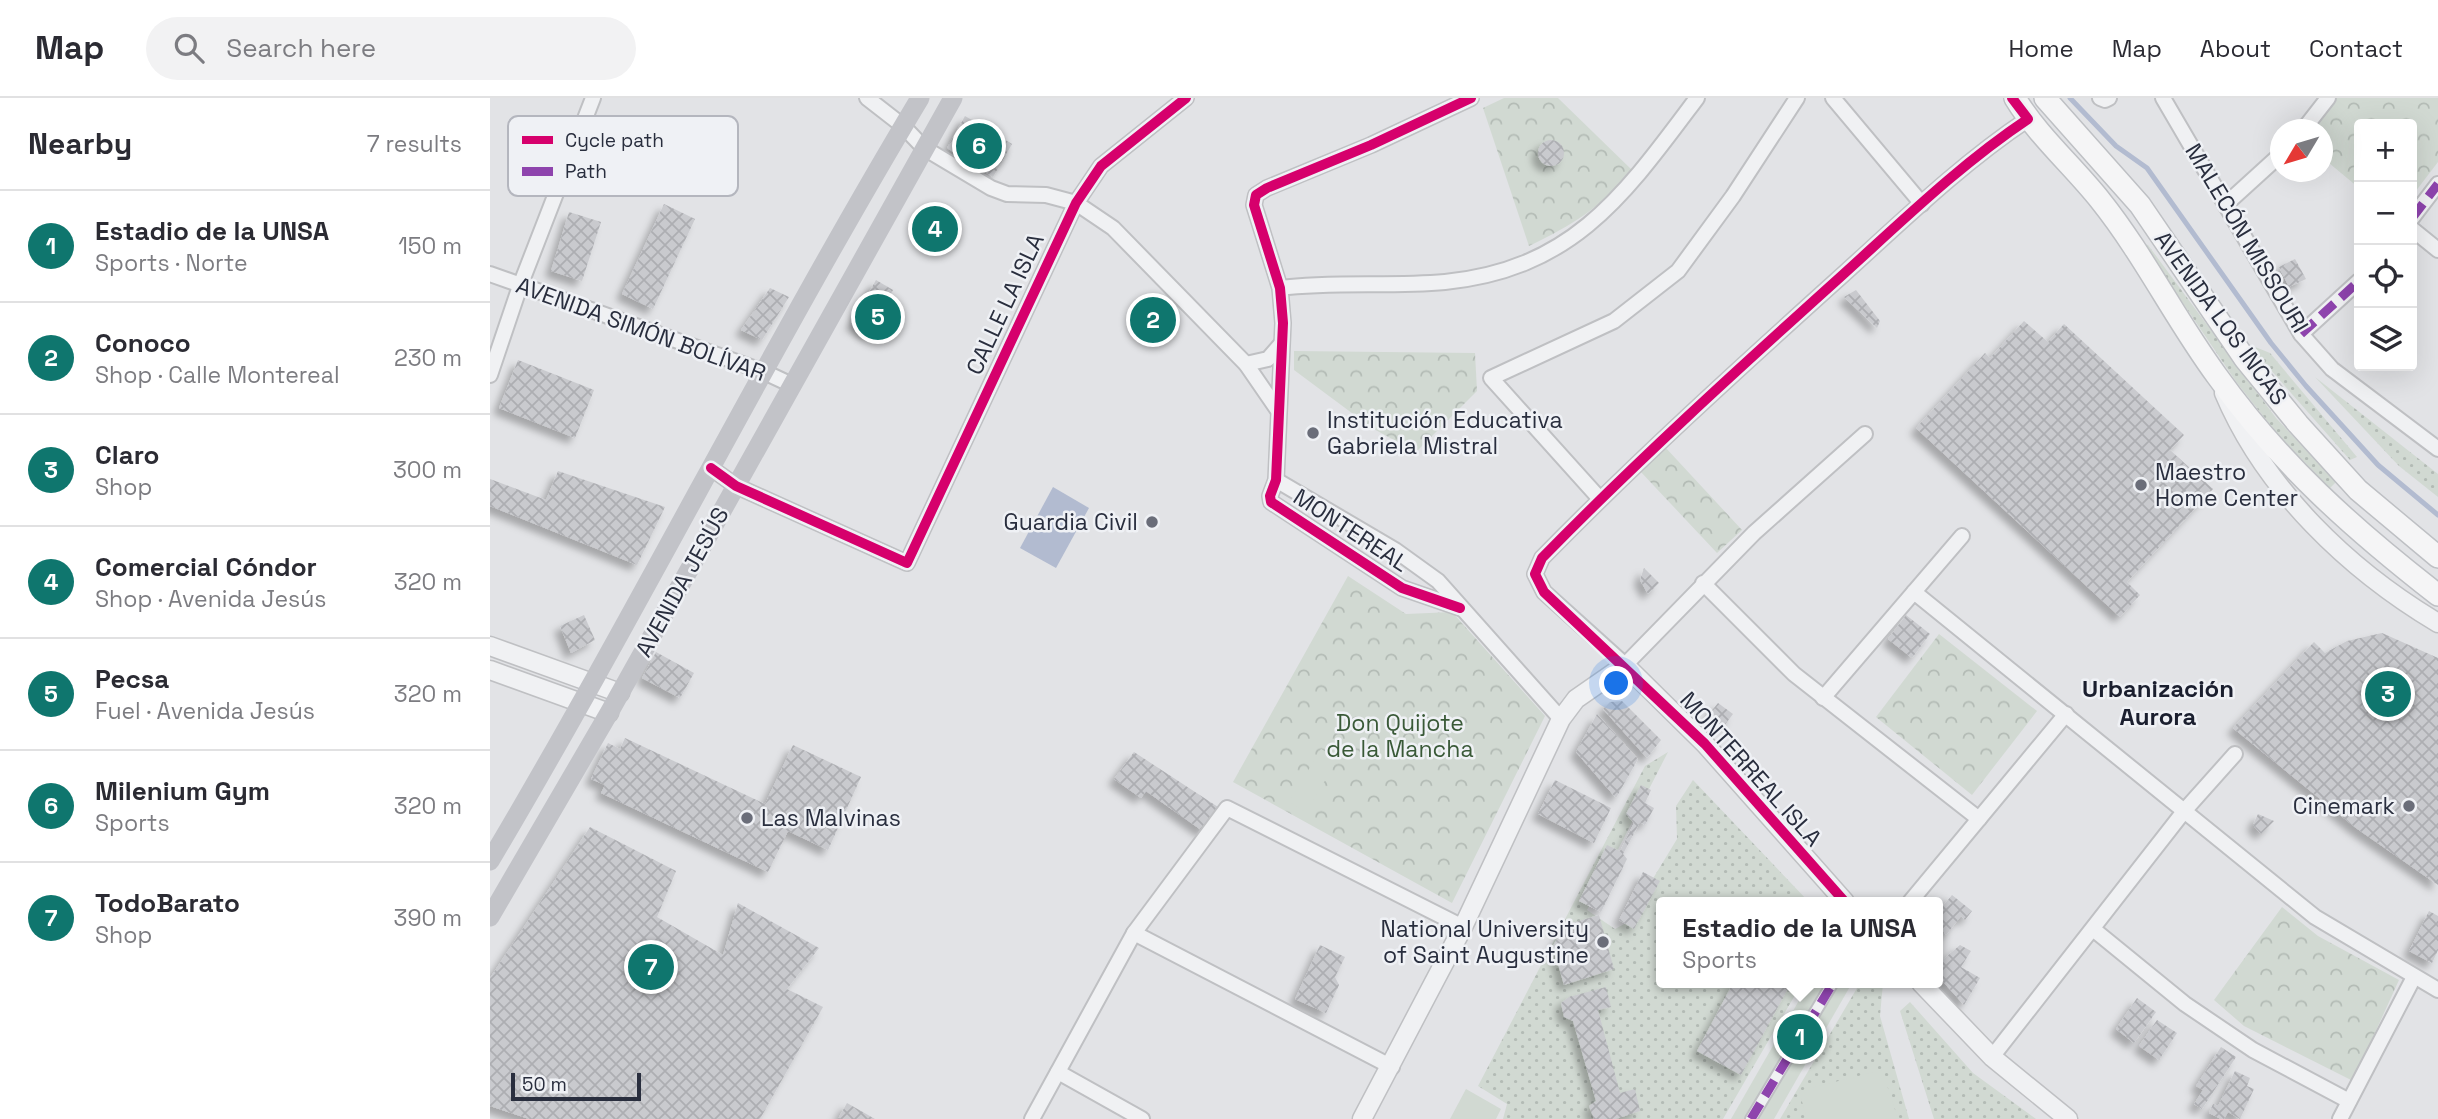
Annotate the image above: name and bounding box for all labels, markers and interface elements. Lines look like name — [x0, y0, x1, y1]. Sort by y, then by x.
search box — [146, 17, 636, 80]
text: Map — [35, 27, 104, 69]
icon: search — [170, 29, 208, 67]
text: Search here — [226, 31, 376, 65]
text: Home — [2008, 33, 2074, 64]
text: Map — [2112, 33, 2162, 64]
text: About — [2200, 33, 2271, 64]
text: Contact — [2309, 33, 2403, 64]
legend — [508, 116, 738, 196]
north arrow — [2270, 119, 2333, 182]
map controls — [2354, 119, 2417, 371]
button: + — [2354, 119, 2417, 182]
pin: 6 — [956, 120, 1002, 172]
text: Nearby — [28, 124, 132, 163]
text: Cycle path — [565, 128, 664, 153]
text: 7 results — [367, 129, 462, 159]
street label: MALECÓN MISSOURI — [2179, 138, 2315, 338]
text: Path — [565, 159, 607, 184]
button: − — [2354, 182, 2417, 245]
pin: 4 — [912, 203, 958, 255]
text: Estadio de la UNSA — [95, 214, 329, 248]
street label: AVENIDA LOS INCAS — [2148, 225, 2294, 411]
street label: CALLE LA ISLA — [959, 229, 1051, 379]
text: 1 — [46, 231, 56, 261]
text: 150 m — [398, 231, 462, 261]
button: locate — [2354, 245, 2417, 308]
text: Sports · Norte — [95, 248, 248, 278]
street label: AVENIDA SIMÓN BOLÍVAR — [512, 270, 770, 388]
pin: 5 — [855, 291, 901, 343]
pin: 2 — [1130, 294, 1176, 346]
button: layers — [2354, 308, 2417, 371]
text: Conoco — [95, 326, 191, 360]
text: 2 — [44, 343, 58, 373]
text: 230 m — [394, 343, 462, 373]
text: Shop · Calle Montereal — [95, 360, 340, 390]
place label: Institución Educativa Gabriela Mistral — [1327, 405, 1563, 461]
marker: Institución Educativa Gabriela Mistral — [1305, 425, 1321, 441]
text: Claro — [95, 438, 159, 472]
text: 3 — [44, 455, 58, 485]
text: 300 m — [393, 455, 462, 485]
place label: Maestro Home Center — [2155, 457, 2298, 513]
text: Shop — [95, 472, 152, 502]
marker: Maestro Home Center — [2133, 477, 2149, 493]
street label: MONTEREAL — [1288, 482, 1414, 578]
street label: AVENIDA JESÚS — [628, 502, 736, 662]
place label: Guardia Civil — [1004, 507, 1138, 537]
marker: Guardia Civil — [1144, 514, 1160, 530]
text: Comercial Cóndor — [95, 550, 317, 584]
text: 4 — [44, 567, 58, 597]
text: 320 m — [394, 567, 462, 597]
text: Shop · Avenida Jesús — [95, 584, 326, 614]
text: Pecsa — [95, 662, 169, 696]
your location — [1599, 666, 1633, 700]
pin: 3 — [2365, 668, 2411, 720]
district label: Urbanización Aurora — [2082, 673, 2234, 732]
text: 5 — [44, 679, 58, 709]
text: 320 m — [394, 679, 462, 709]
street label: MONTERREAL ISLA — [1674, 685, 1828, 853]
text: Fuel · Avenida Jesús — [95, 696, 315, 726]
park label: Don Quijote de la Mancha — [1326, 708, 1474, 764]
text: Milenium Gym — [95, 774, 270, 808]
text: 6 — [44, 791, 58, 821]
text: 320 m — [394, 791, 462, 821]
place label: Cinemark — [2293, 791, 2395, 821]
marker: Cinemark — [2401, 798, 2417, 814]
place label: Las Malvinas — [761, 803, 901, 833]
text: Sports — [95, 808, 170, 838]
marker: Las Malvinas — [739, 810, 755, 826]
text: TodoBarato — [95, 886, 240, 920]
popup — [1656, 897, 1943, 988]
text: 7 — [45, 903, 57, 933]
text: 390 m — [394, 903, 462, 933]
text: Estadio de la UNSA — [1682, 911, 1917, 945]
place label: National University of Saint Augustine — [1380, 914, 1589, 970]
text: Shop — [95, 920, 152, 950]
marker: National University of Saint Augustine — [1595, 934, 1611, 950]
pin: 7 — [628, 941, 674, 993]
text: Sports — [1682, 945, 1757, 975]
pin: 1 — [1777, 1011, 1823, 1063]
scale bar — [511, 1070, 640, 1102]
text: 50 m — [522, 1072, 567, 1097]

